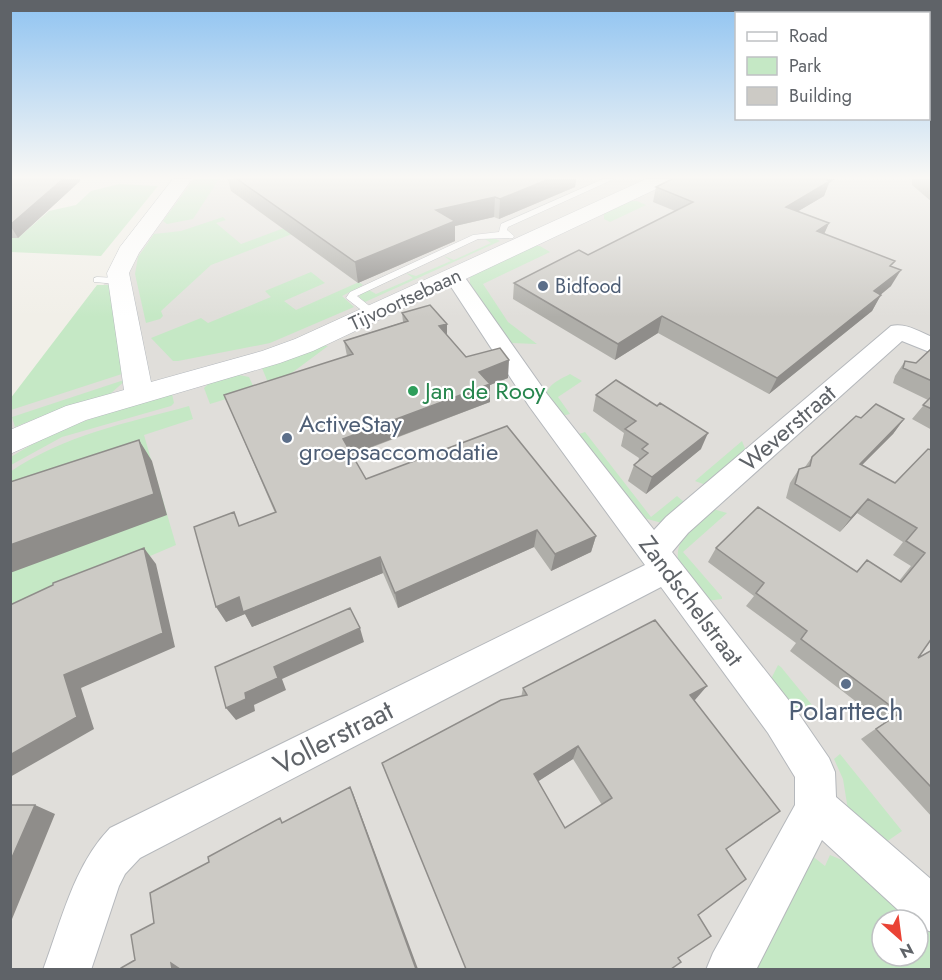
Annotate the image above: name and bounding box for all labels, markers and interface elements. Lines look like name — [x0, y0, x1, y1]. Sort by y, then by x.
legend — [735, 12, 930, 120]
text: Road — [789, 23, 828, 49]
text: Park — [789, 53, 821, 79]
text: Building — [789, 83, 852, 109]
street label: Tijvoortsebaan — [344, 261, 466, 338]
place label: Bidfood — [555, 272, 622, 301]
marker: Bidfood — [536, 279, 550, 293]
place label: Jan de Rooy — [422, 373, 546, 408]
street label: Weverstraat — [732, 376, 844, 479]
marker: Jan de Rooy — [406, 384, 420, 398]
place label: ActiveStay groepsaccomodatie — [299, 406, 498, 469]
marker: ActiveStay groepsaccomodatie — [280, 431, 294, 445]
street label: Zandschelstraat — [631, 528, 752, 673]
marker: Polarttech — [839, 677, 853, 691]
street label: Vollerstraat — [266, 690, 401, 785]
place label: Polarttech — [788, 690, 904, 731]
north arrow — [870, 908, 930, 968]
text: N — [896, 938, 918, 964]

